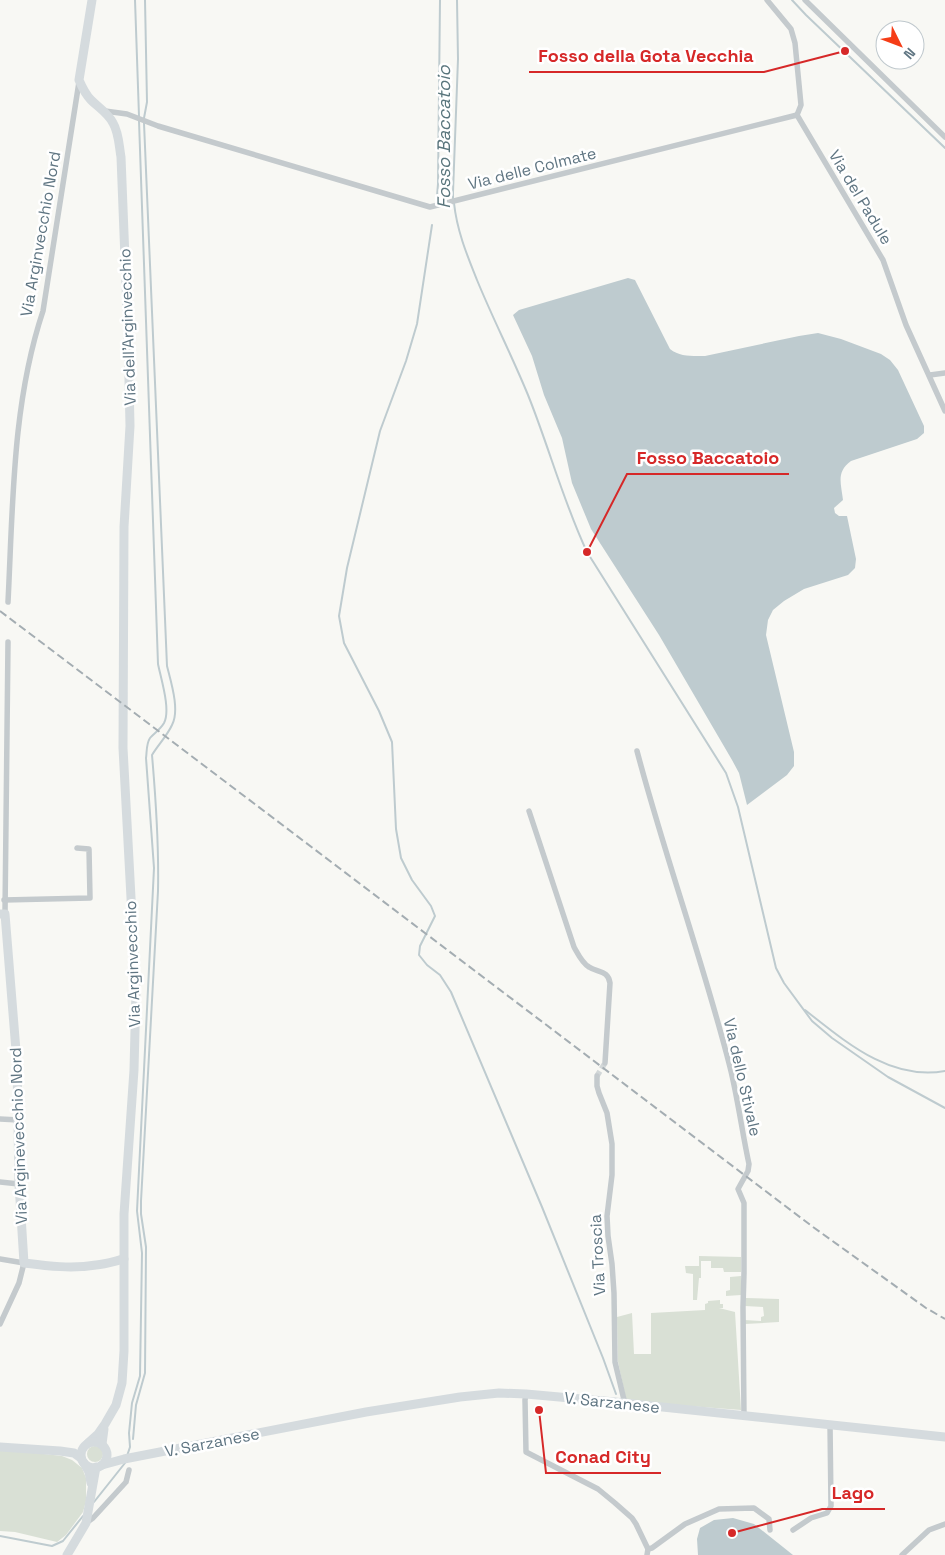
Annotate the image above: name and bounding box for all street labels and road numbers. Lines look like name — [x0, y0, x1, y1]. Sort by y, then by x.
street label: Via delle Colmate — [466, 142, 598, 195]
street label: Via del Padule — [824, 146, 897, 248]
street label: Via Arginvecchio Nord — [16, 150, 65, 318]
street label: Via dell'Arginvecchio — [114, 248, 141, 406]
street label: Via Arginvecchio — [120, 900, 145, 1028]
street label: Via dello Stivale — [719, 1016, 766, 1138]
street label: Via Arginevecchio Nord — [5, 1047, 32, 1225]
street label: Via Troscia — [585, 1214, 610, 1296]
street label: V. Sarzanese — [563, 1387, 661, 1418]
street label: V. Sarzanese — [163, 1423, 261, 1462]

